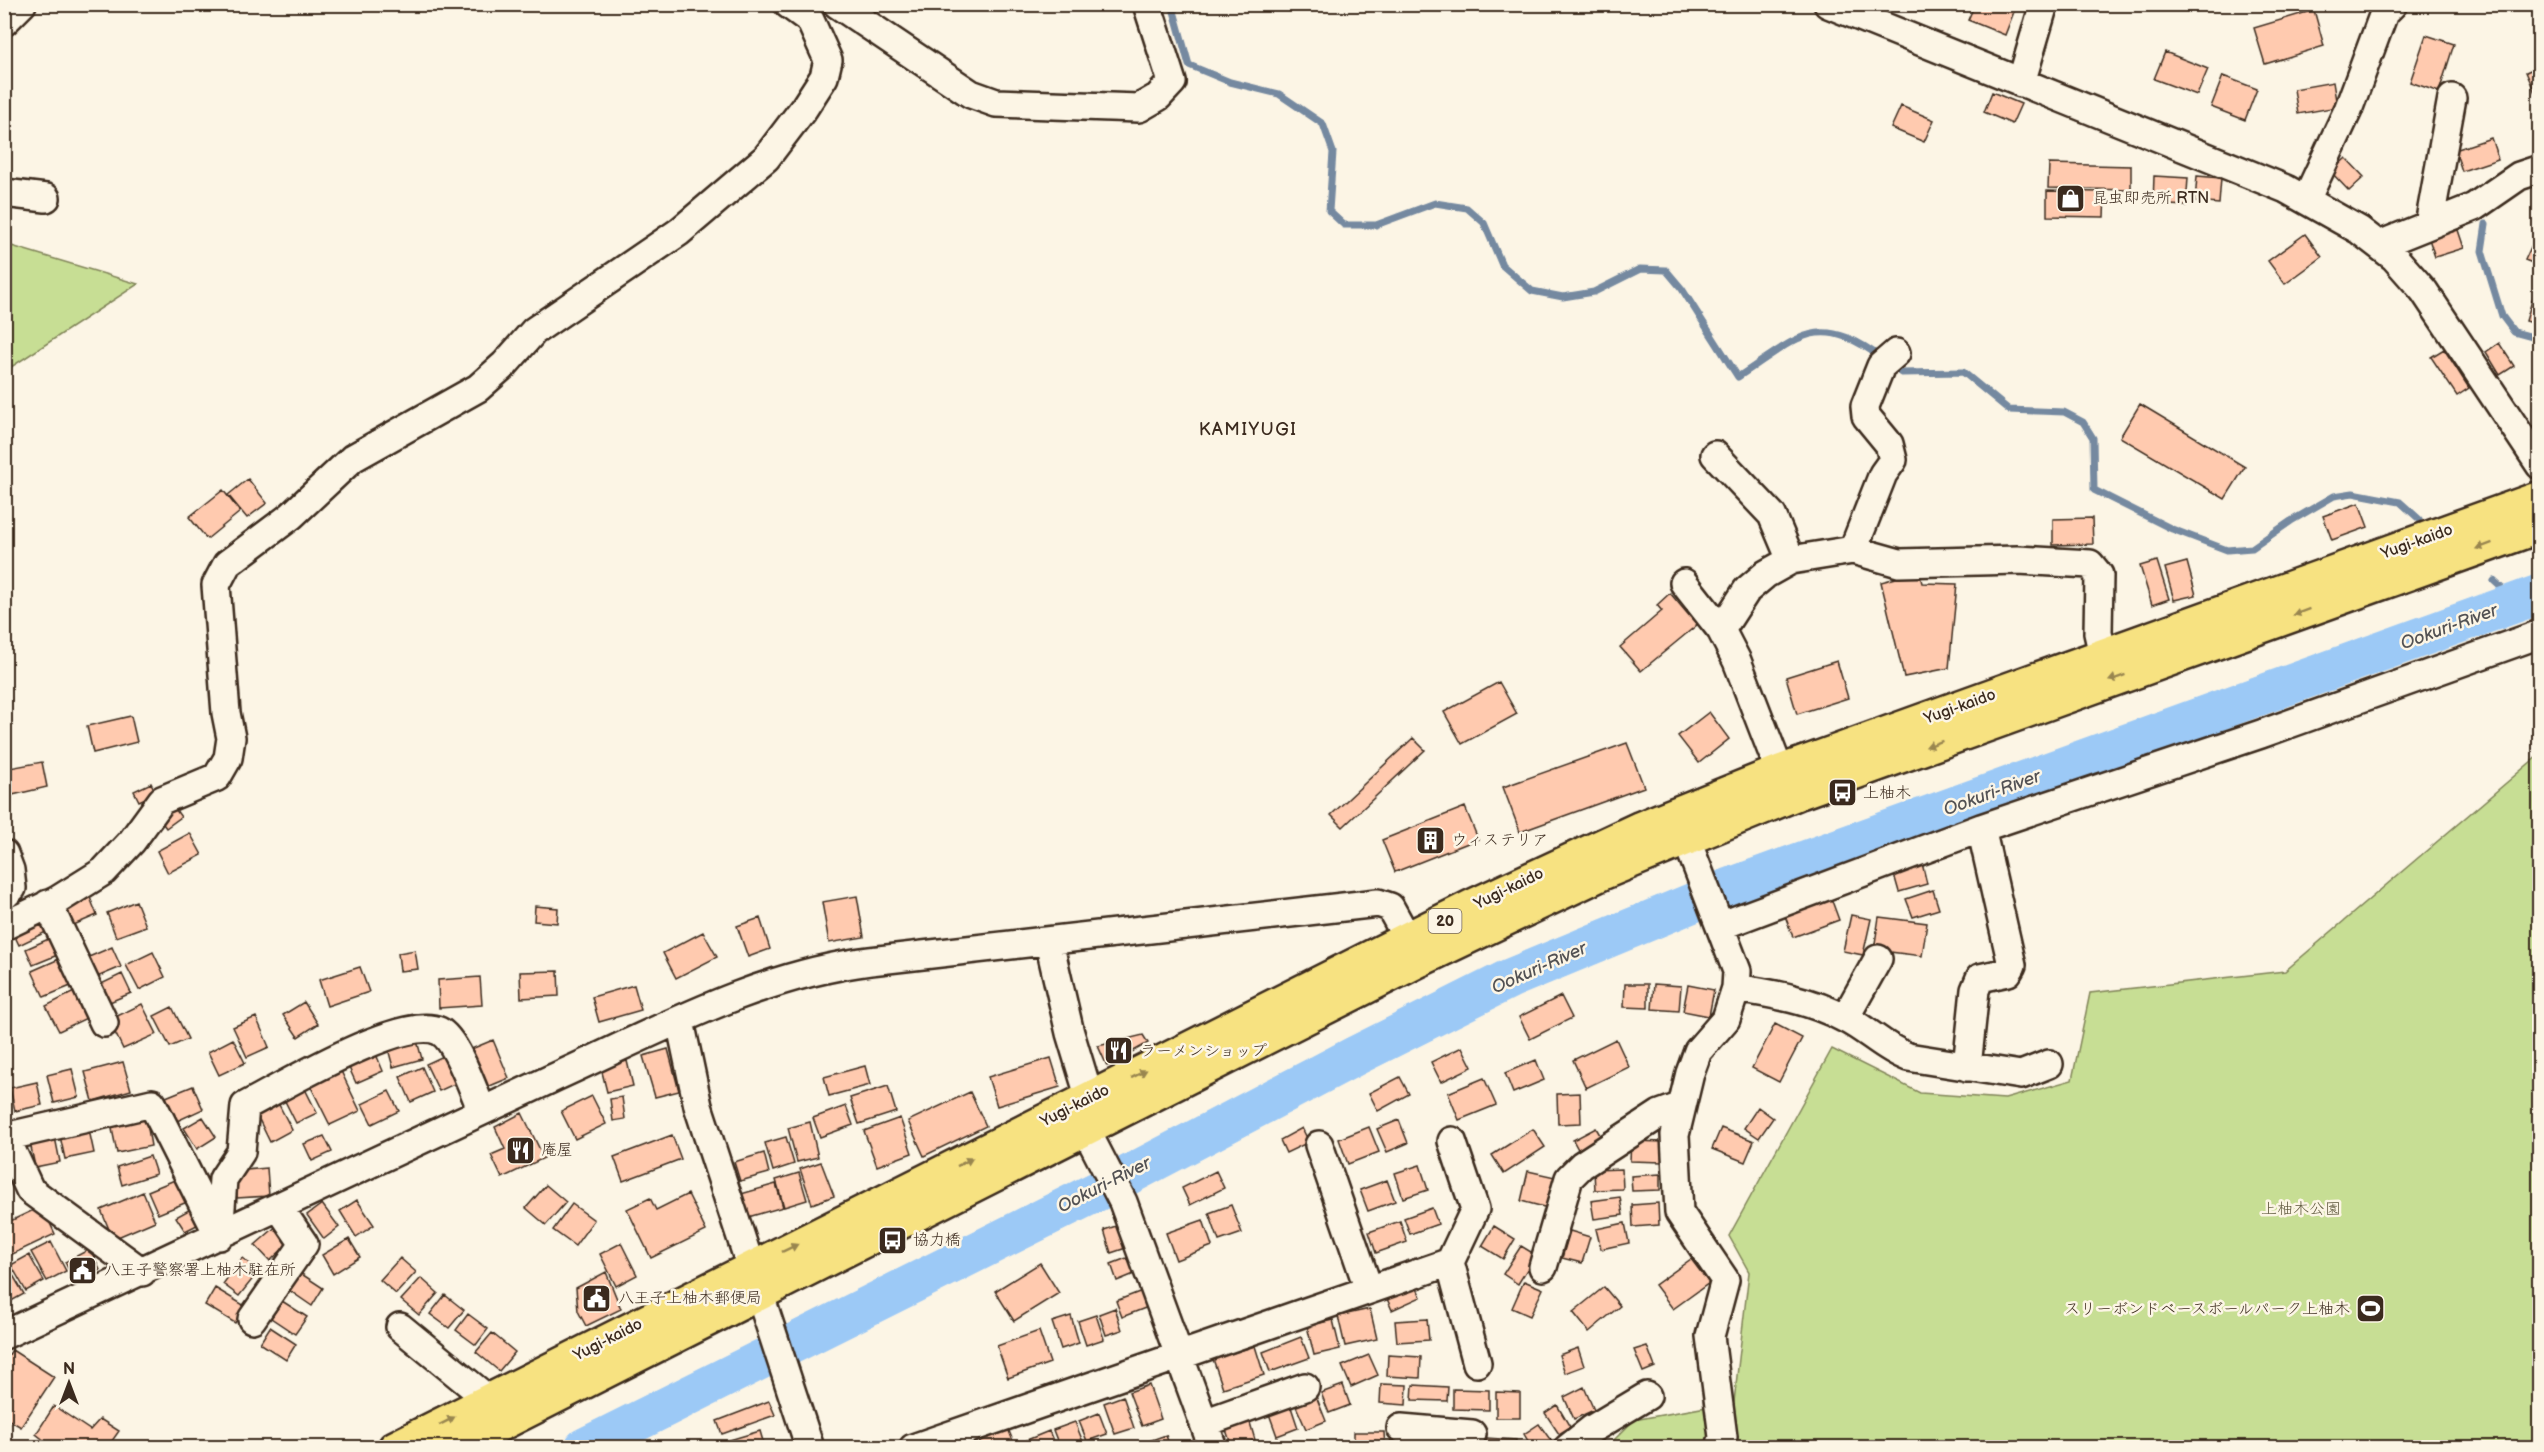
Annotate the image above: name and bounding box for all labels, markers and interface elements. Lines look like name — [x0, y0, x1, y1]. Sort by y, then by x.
shop icon: 昆虫即売所 RTN — [2055, 182, 2087, 214]
place label: 昆虫即売所 RTN — [2092, 189, 2209, 208]
district label: KAMIYUGI — [1199, 419, 1297, 440]
street label: Yugi-kaido — [2378, 520, 2455, 564]
one-way arrow — [2475, 541, 2493, 551]
water label: Ookuri-River — [2398, 599, 2502, 654]
one-way arrow — [2292, 607, 2310, 617]
one-way arrow — [2108, 673, 2126, 683]
street label: Yugi-kaido — [1921, 685, 1998, 729]
one-way arrow — [1925, 739, 1943, 749]
water label: Ookuri-River — [1941, 765, 2045, 820]
bus stop icon: 上柚木 — [1826, 777, 1858, 809]
place label: 上柚木 — [1863, 784, 1911, 803]
building icon: ウィステリア — [1414, 824, 1446, 856]
place label: ウィステリア — [1451, 831, 1548, 850]
street label: Yugi-kaido — [1470, 864, 1547, 914]
road number: 20 — [1428, 909, 1462, 933]
water label: Ookuri-River — [1488, 937, 1591, 998]
restaurant icon: ラーメンショップ — [1103, 1035, 1135, 1067]
place label: ラーメンショップ — [1140, 1042, 1267, 1061]
one-way arrow — [1131, 1069, 1148, 1079]
street label: Yugi-kaido — [1036, 1081, 1113, 1132]
restaurant icon: 庵屋 — [504, 1134, 536, 1166]
place label: 庵屋 — [541, 1141, 573, 1160]
water label: Ookuri-River — [1054, 1152, 1155, 1217]
one-way arrow — [957, 1157, 974, 1167]
park label: 上柚木公園 — [2261, 1200, 2341, 1219]
bus stop icon: 協力橋 — [876, 1224, 908, 1256]
place label: 協力橋 — [913, 1231, 961, 1250]
one-way arrow — [782, 1243, 799, 1253]
public building icon: 八王子警察署上柚木駐在所 — [67, 1254, 99, 1286]
place label: 八王子警察署上柚木駐在所 — [104, 1261, 296, 1280]
public building icon: 八王子上柚木郵便局 — [581, 1282, 613, 1314]
place label: 八王子上柚木郵便局 — [618, 1289, 762, 1308]
sports icon: スリーボンドベースボールパーク上柚木 — [2355, 1293, 2387, 1325]
place label: スリーボンドベースボールパーク上柚木 — [2064, 1300, 2350, 1319]
street label: Yugi-kaido — [569, 1315, 646, 1366]
north arrow — [39, 1353, 99, 1413]
text: N — [63, 1360, 75, 1379]
one-way arrow — [439, 1417, 456, 1426]

